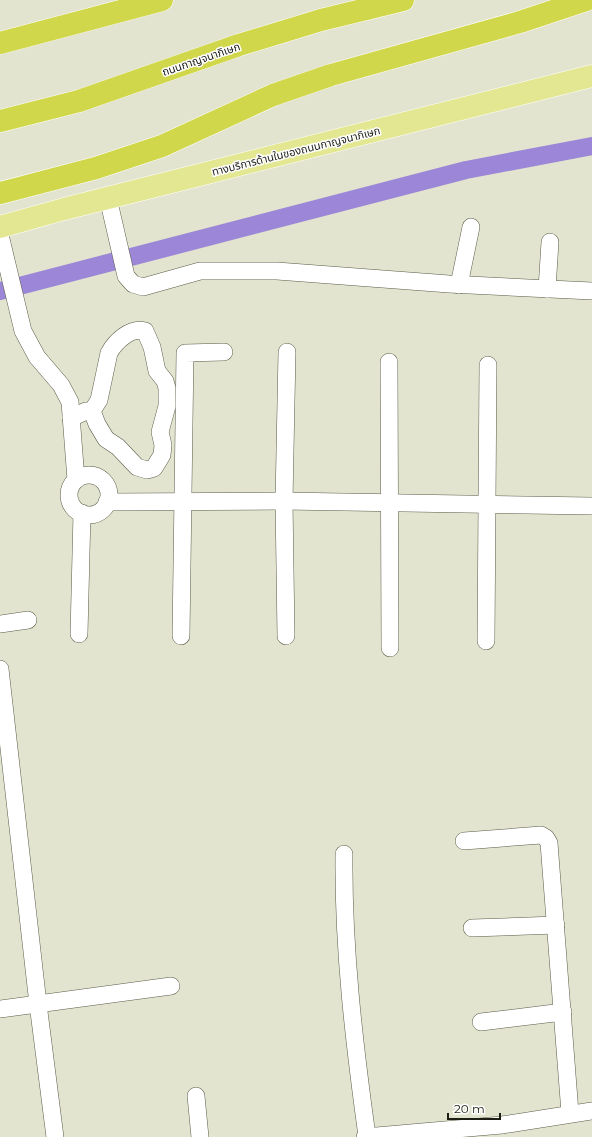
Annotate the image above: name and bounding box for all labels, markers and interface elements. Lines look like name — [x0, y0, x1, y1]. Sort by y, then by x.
street label: ถนนกาญจนาภิเษก — [160, 39, 242, 79]
street label: ทางบริการด้านในของถนนกาญจนาภิเษก — [210, 123, 382, 179]
scale bar — [448, 1095, 500, 1121]
text: 20 m — [454, 1101, 485, 1116]

